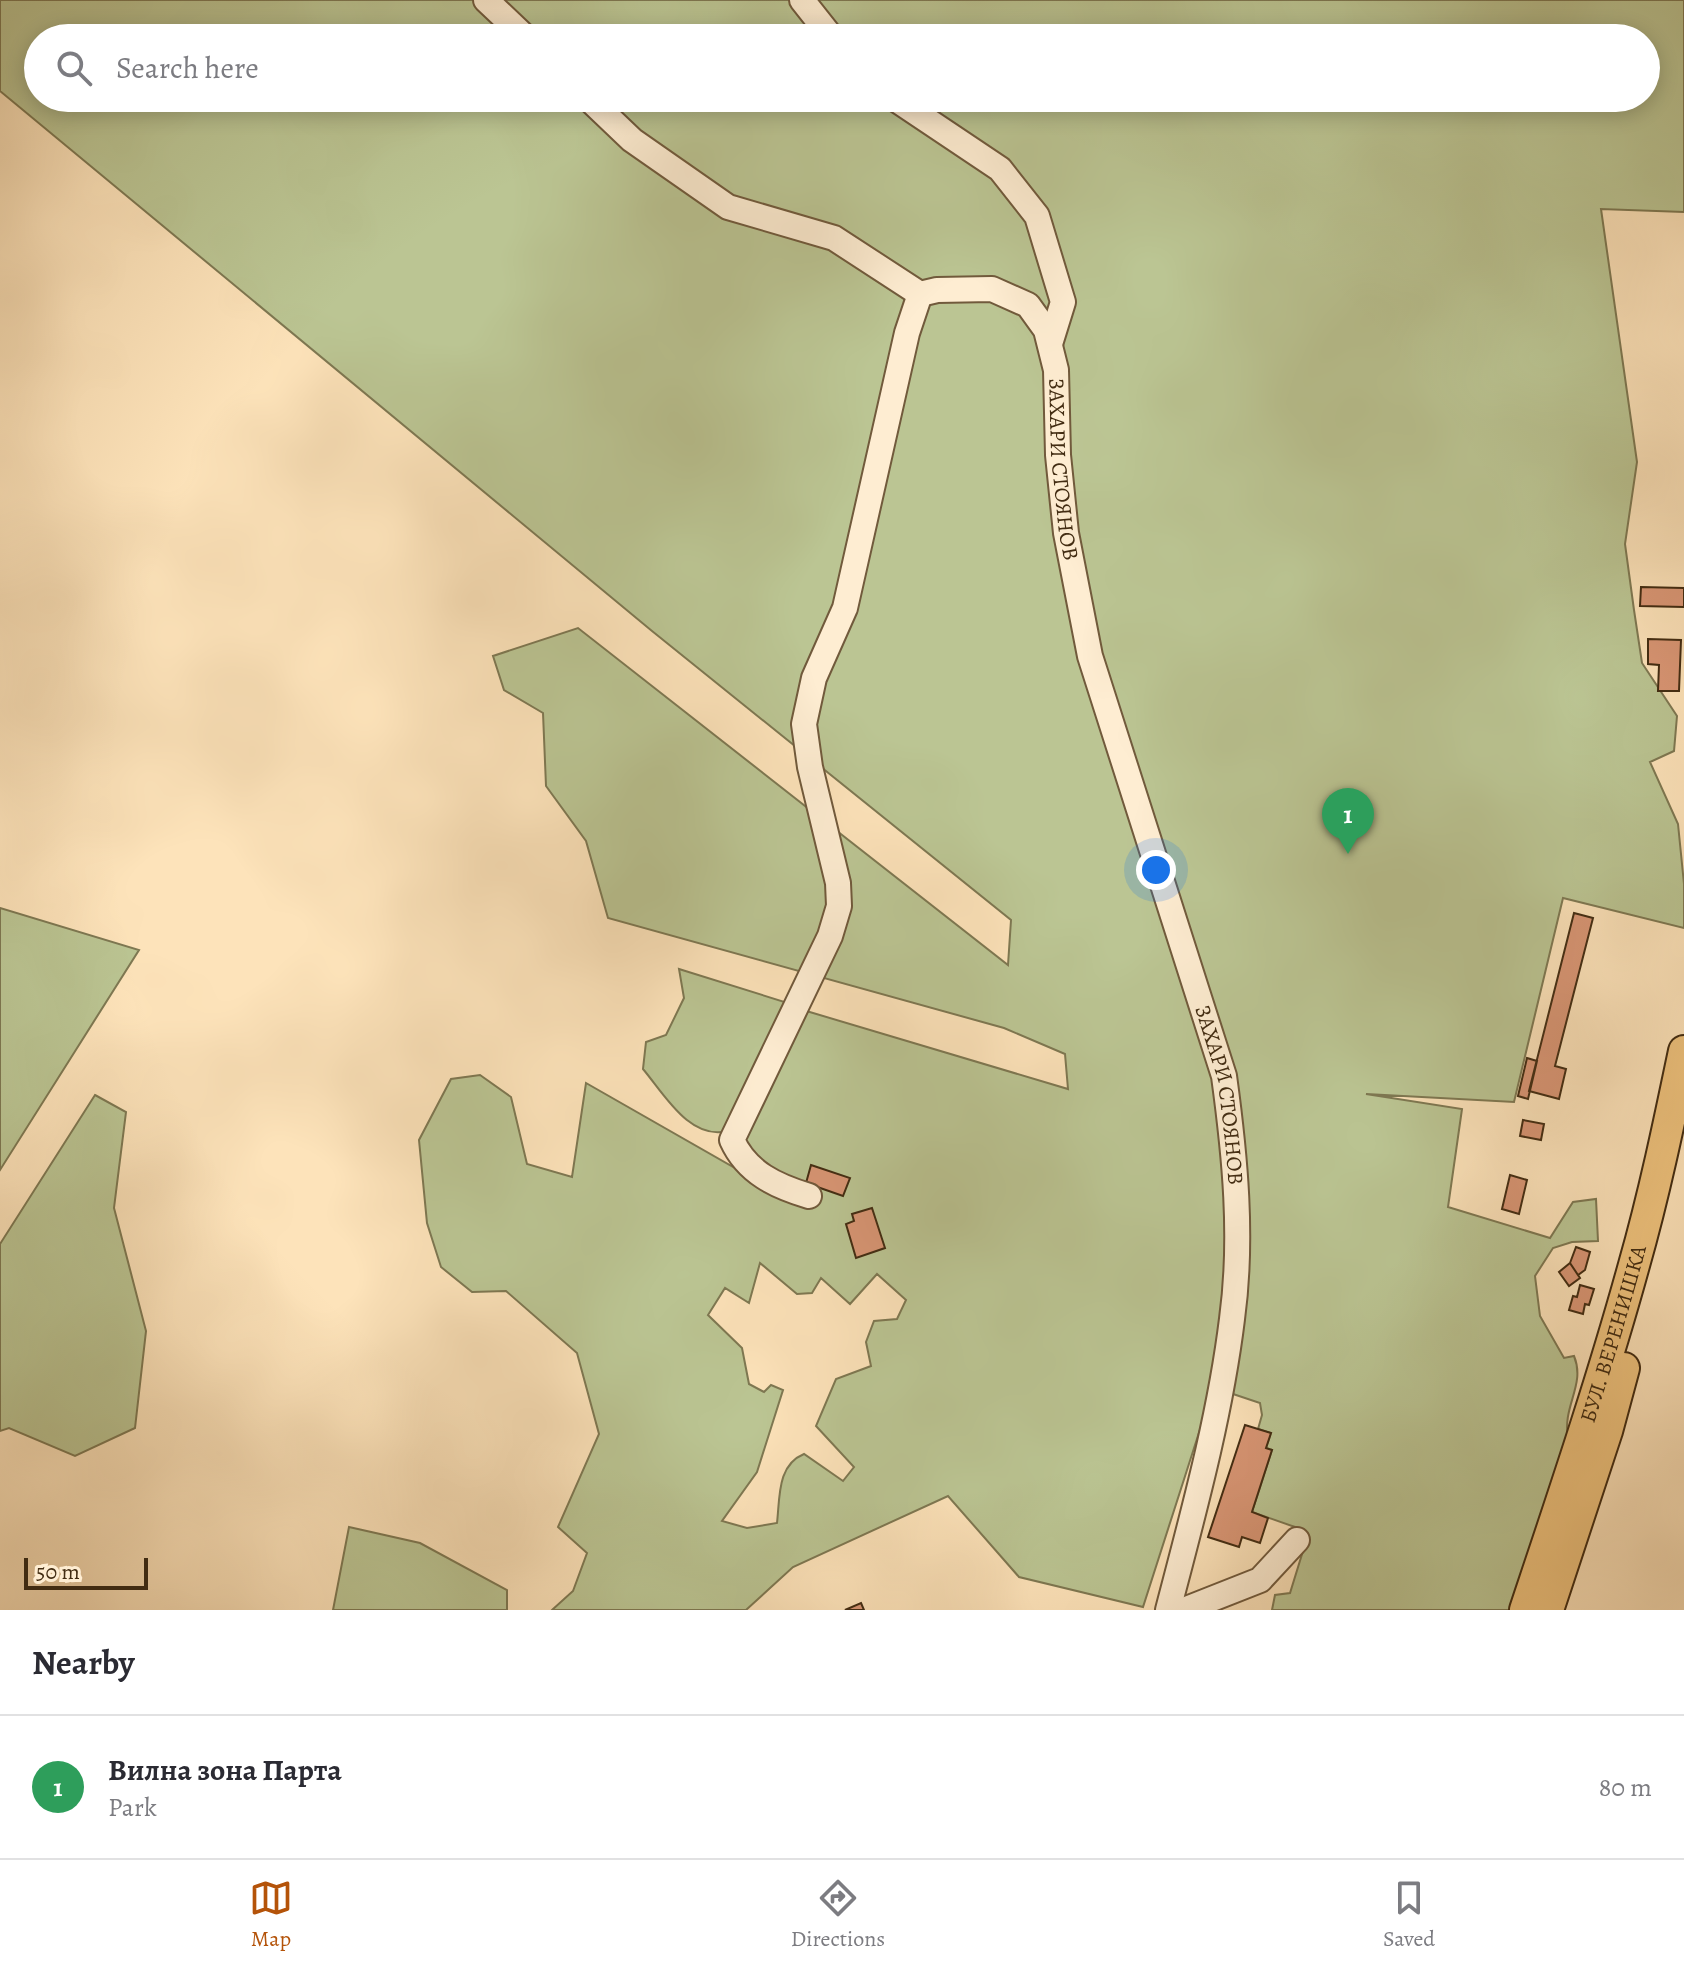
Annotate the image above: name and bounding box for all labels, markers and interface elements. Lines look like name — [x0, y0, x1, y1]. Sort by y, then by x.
search box — [24, 24, 1660, 112]
icon: search — [52, 46, 96, 90]
text: Search here — [116, 48, 259, 88]
street label: ЗАХАРИ СТОЯНОВ — [1041, 378, 1086, 563]
pin: 1 — [1322, 788, 1374, 854]
your location — [1136, 850, 1176, 890]
street label: ЗАХАРИ СТОЯНОВ — [1187, 1001, 1251, 1186]
street label: БУЛ. ВЕРЕНИШКА — [1573, 1241, 1654, 1426]
scale bar — [24, 1554, 148, 1590]
text: 50 m — [36, 1557, 80, 1587]
text: Nearby — [32, 1639, 135, 1686]
text: Вилна зона Парта — [108, 1750, 342, 1790]
text: 1 — [53, 1770, 63, 1805]
text: 80 m — [1599, 1770, 1652, 1805]
text: Park — [108, 1790, 157, 1825]
tab: Map — [249, 1876, 293, 1954]
tab: Directions — [791, 1876, 885, 1954]
tab: Saved — [1383, 1876, 1435, 1954]

